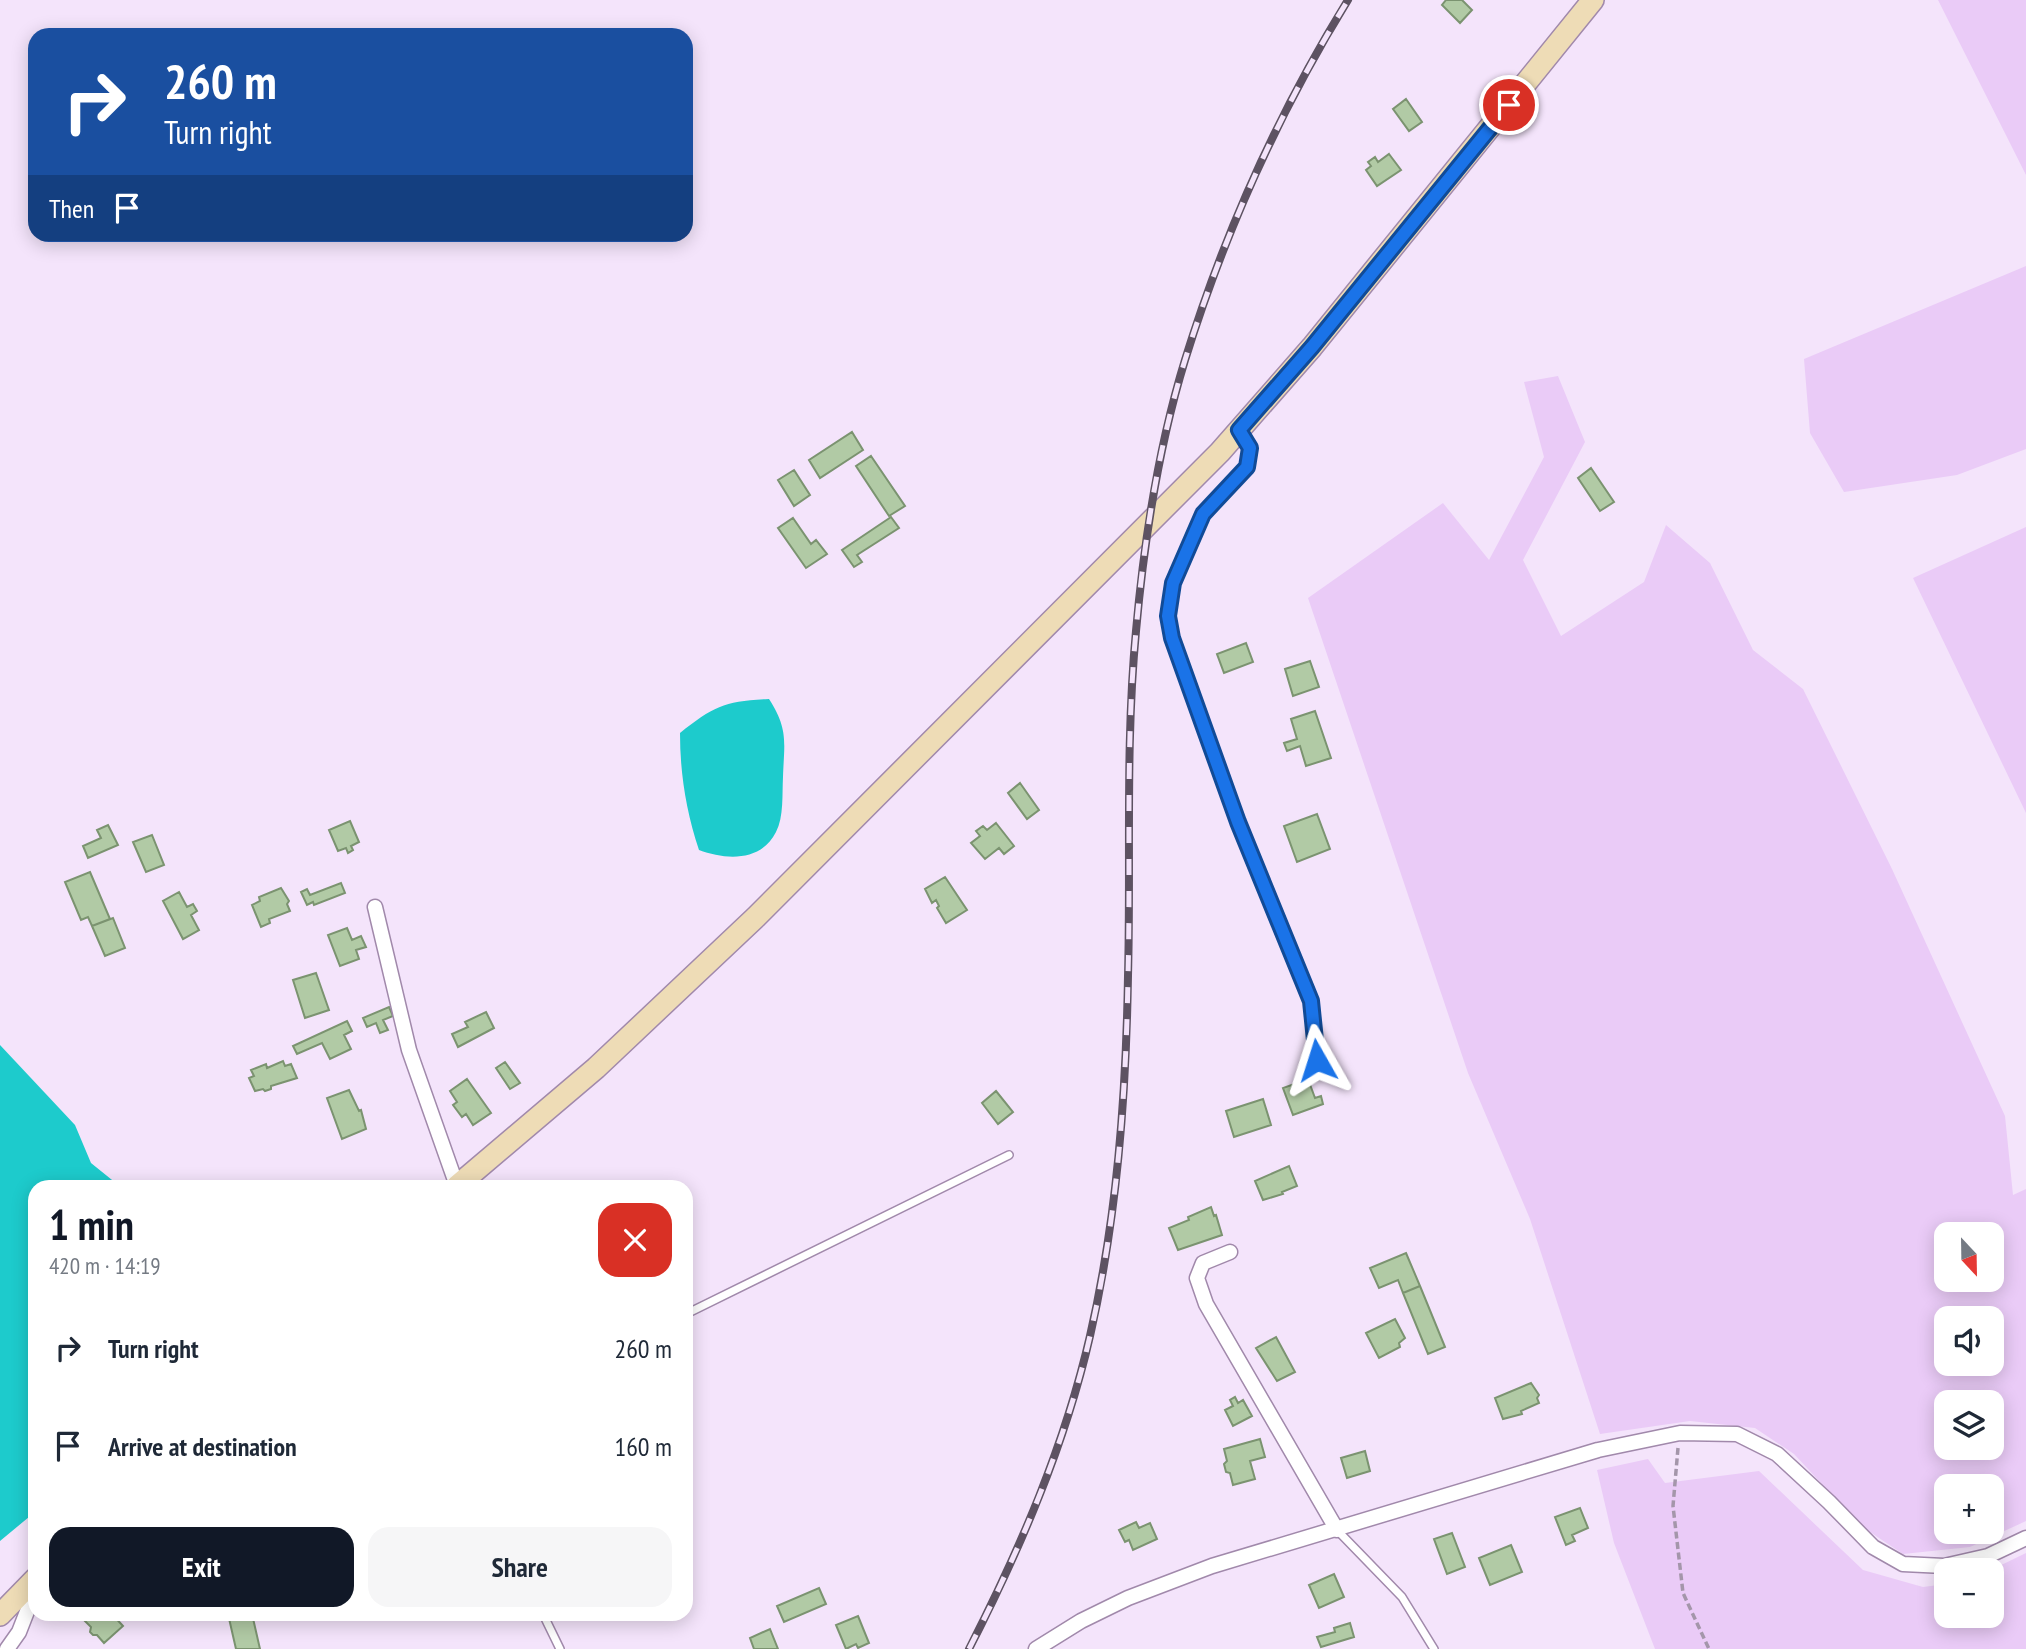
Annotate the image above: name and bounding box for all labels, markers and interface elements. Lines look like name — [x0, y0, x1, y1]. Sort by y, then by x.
text: 260 m — [164, 49, 277, 113]
icon: right — [49, 56, 140, 147]
pin — [1479, 75, 1539, 135]
icon: arrive — [1490, 86, 1528, 124]
text: Turn right — [164, 111, 272, 153]
icon: arrive — [108, 189, 146, 227]
text: Then — [49, 192, 94, 225]
position arrow — [1280, 1023, 1354, 1097]
text: 1 min — [49, 1197, 134, 1252]
button: close — [598, 1203, 672, 1277]
north arrow — [1934, 1222, 2004, 1292]
map controls — [1934, 1222, 2004, 1628]
text: 420 m · 14:19 — [49, 1251, 161, 1280]
button: sound — [1934, 1306, 2004, 1376]
icon: right — [49, 1329, 87, 1367]
text: Turn right — [108, 1332, 199, 1365]
text: 260 m — [614, 1332, 672, 1365]
button: layers — [1934, 1390, 2004, 1460]
icon: arrive — [49, 1427, 87, 1465]
text: Arrive at destination — [108, 1430, 297, 1463]
text: 160 m — [614, 1430, 672, 1463]
button: + — [1934, 1474, 2004, 1544]
button: Exit — [49, 1527, 354, 1607]
button: Share — [368, 1527, 672, 1607]
button: − — [1934, 1558, 2004, 1628]

